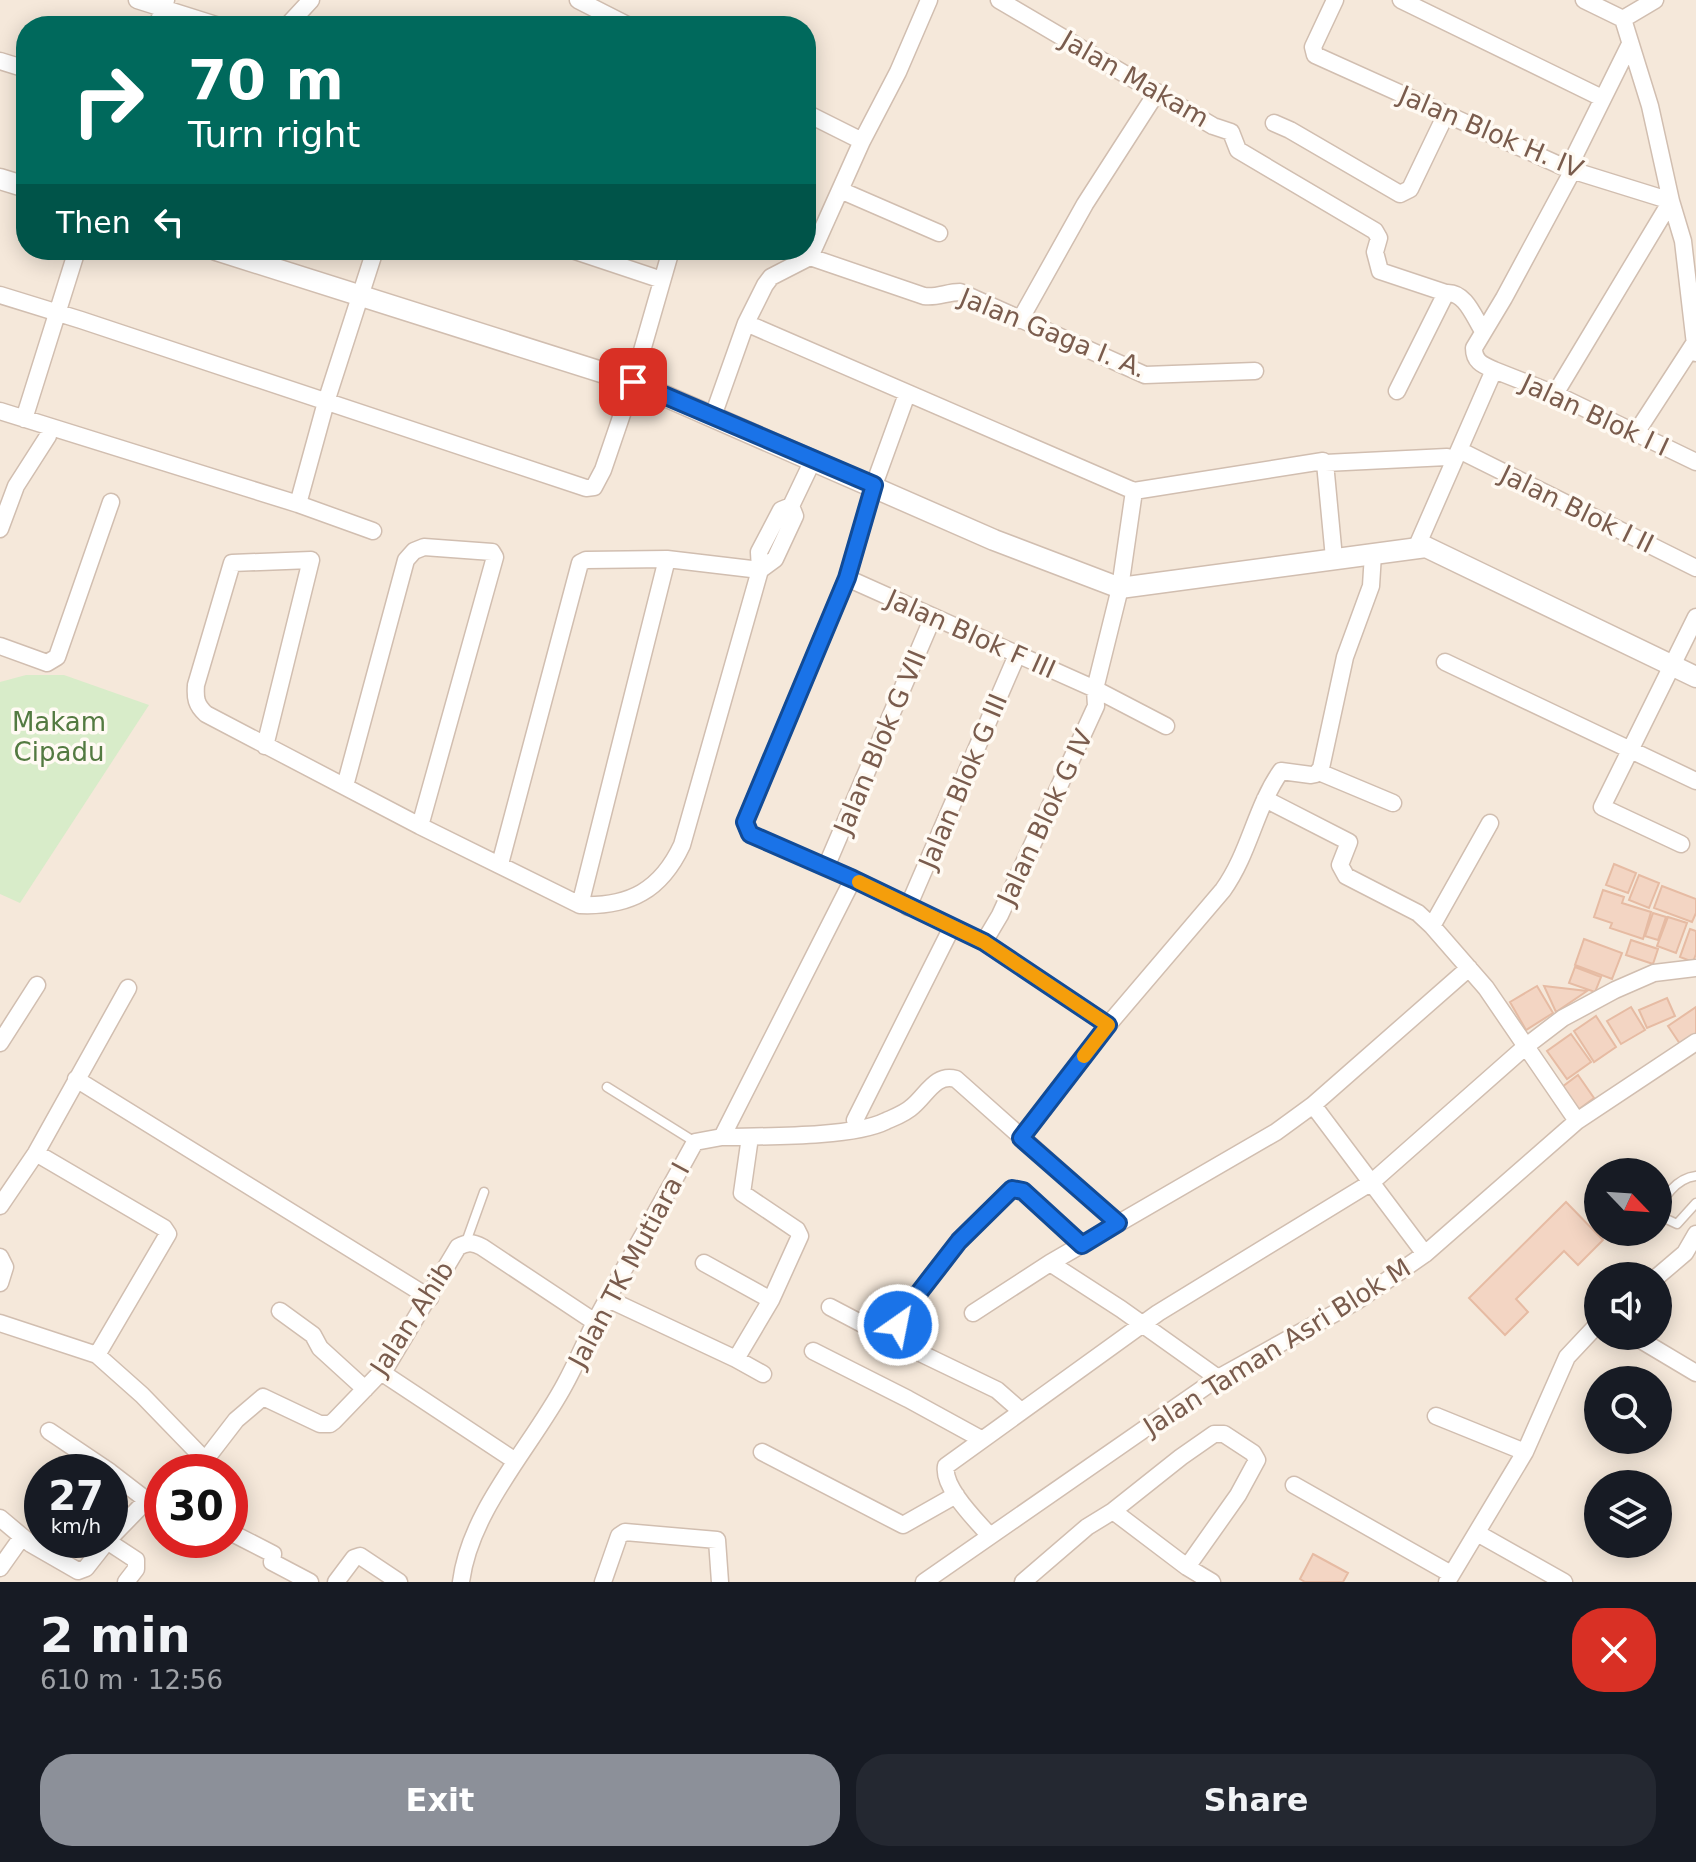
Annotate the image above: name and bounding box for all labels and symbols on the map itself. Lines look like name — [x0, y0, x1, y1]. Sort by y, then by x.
street label: Jalan Makam — [1054, 24, 1214, 133]
street label: Jalan Blok H. IV — [1393, 79, 1588, 184]
street label: Jalan Gaga I. A. — [954, 281, 1150, 384]
pin — [599, 348, 667, 416]
street label: Jalan Blok I I — [1515, 367, 1674, 462]
street label: Jalan Blok I II — [1494, 458, 1659, 559]
street label: Jalan Blok F III — [880, 582, 1060, 685]
street label: Jalan Blok G VII — [827, 645, 932, 841]
street label: Jalan Blok G III — [912, 689, 1013, 875]
park label: Makam Cipadu — [12, 707, 106, 767]
street label: Jalan Blok G IV — [990, 725, 1099, 911]
street label: Jalan TK Mutiara I — [561, 1158, 696, 1374]
north arrow — [1584, 1158, 1672, 1246]
street label: Jalan Taman Asri Blok M — [1136, 1252, 1416, 1443]
street label: Jalan Ahib — [363, 1256, 460, 1382]
position arrow — [856, 1283, 940, 1367]
speed limit sign: 30 — [144, 1454, 248, 1558]

